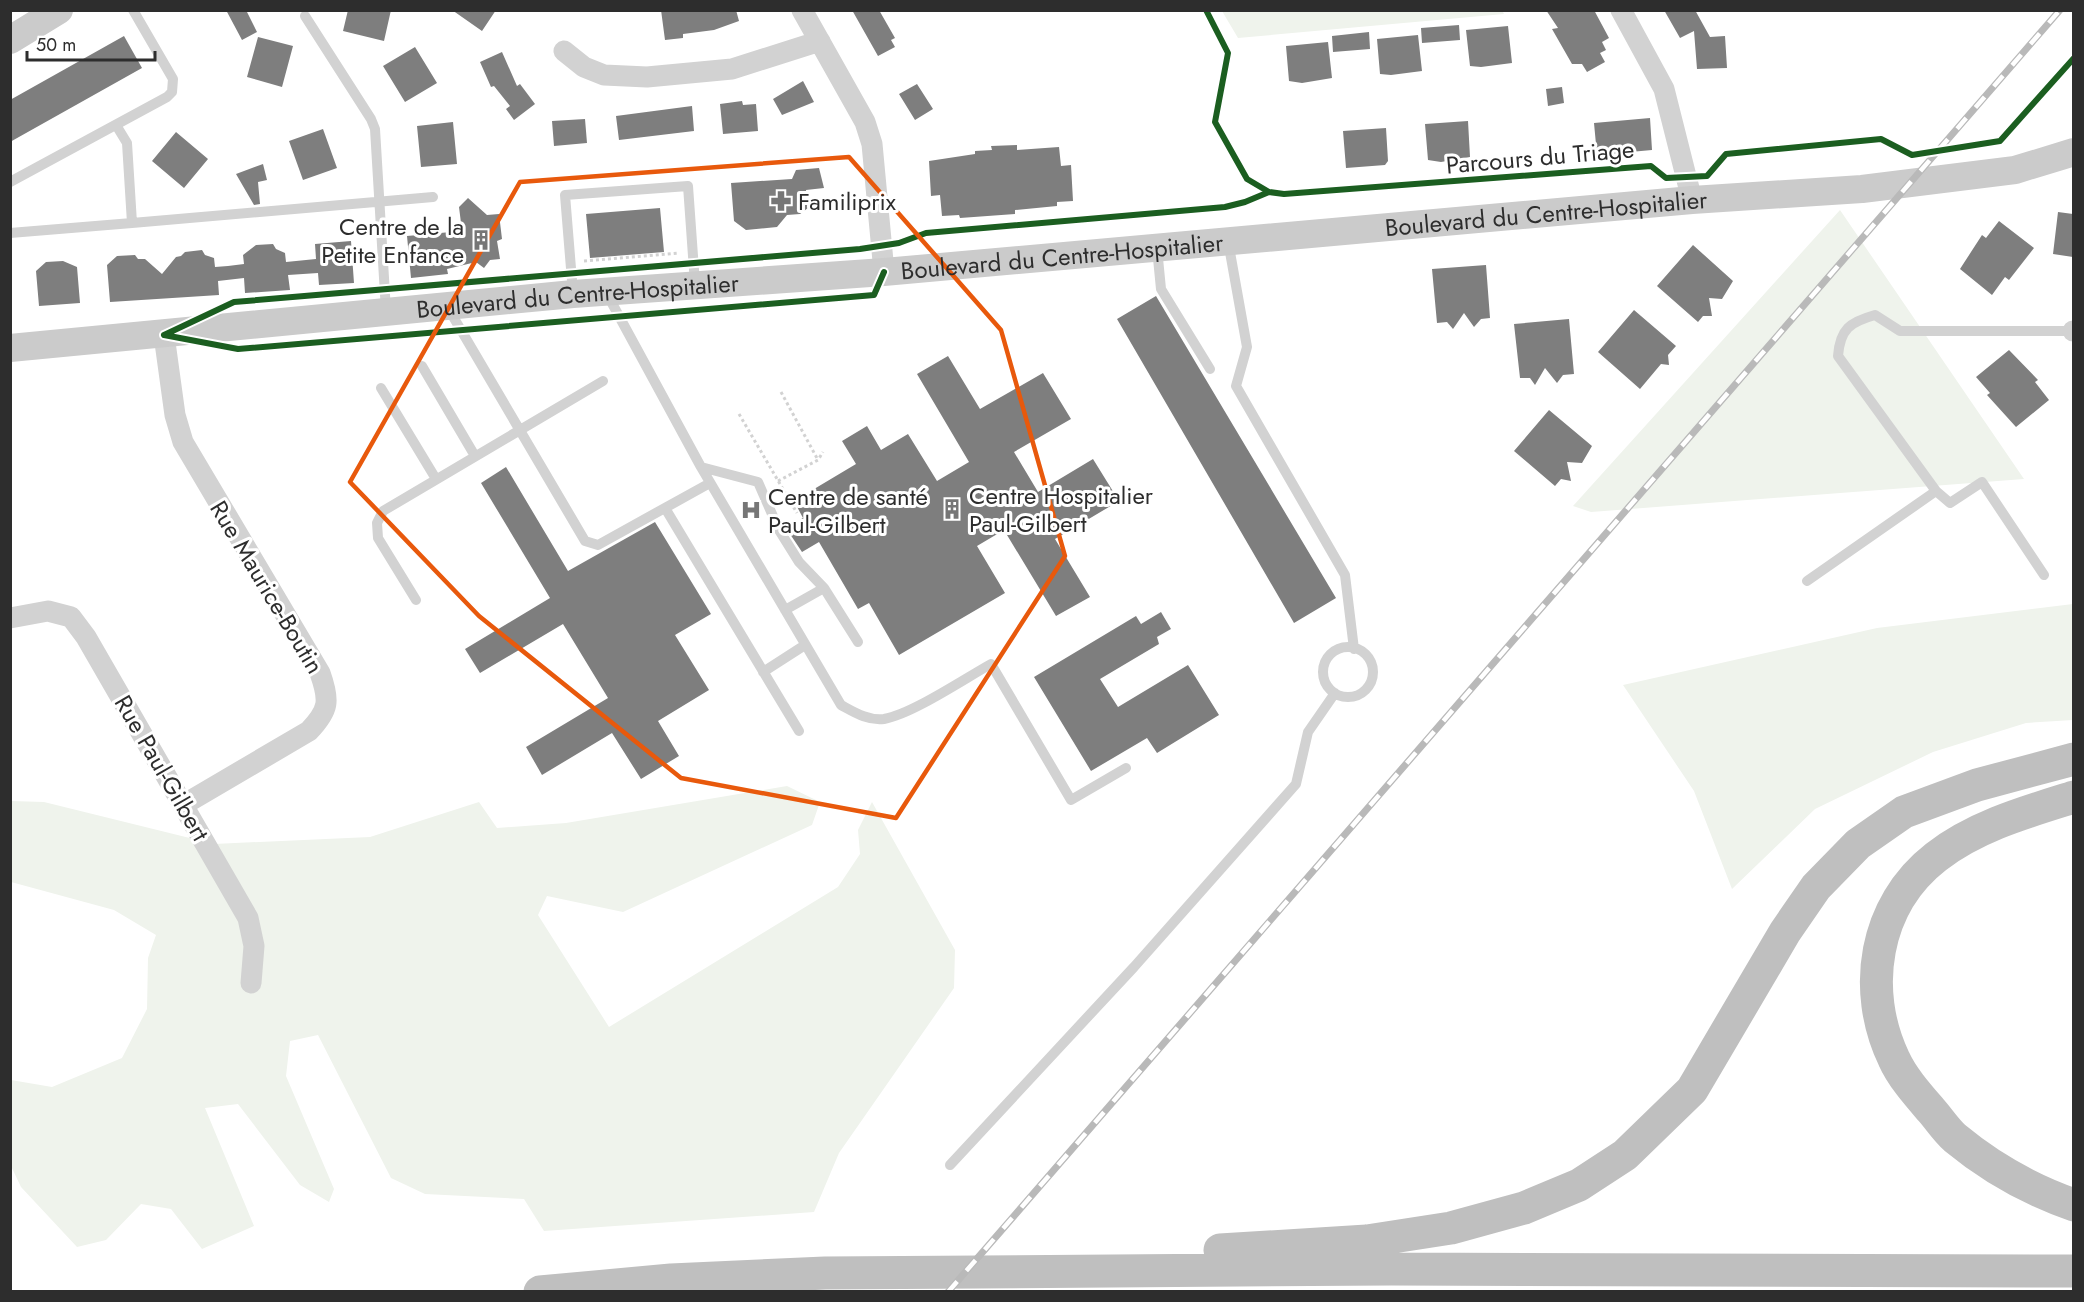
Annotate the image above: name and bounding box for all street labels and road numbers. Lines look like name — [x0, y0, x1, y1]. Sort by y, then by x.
street label: Parcours du Triage — [1444, 131, 1636, 183]
street label: Boulevard du Centre-Hospitalier — [1383, 182, 1709, 245]
street label: Boulevard du Centre-Hospitalier — [899, 224, 1225, 288]
street label: Boulevard du Centre-Hospitalier — [415, 265, 741, 326]
street label: Rue Maurice-Boutin — [201, 494, 333, 680]
street label: Rue Paul-Gilbert — [106, 689, 218, 848]

